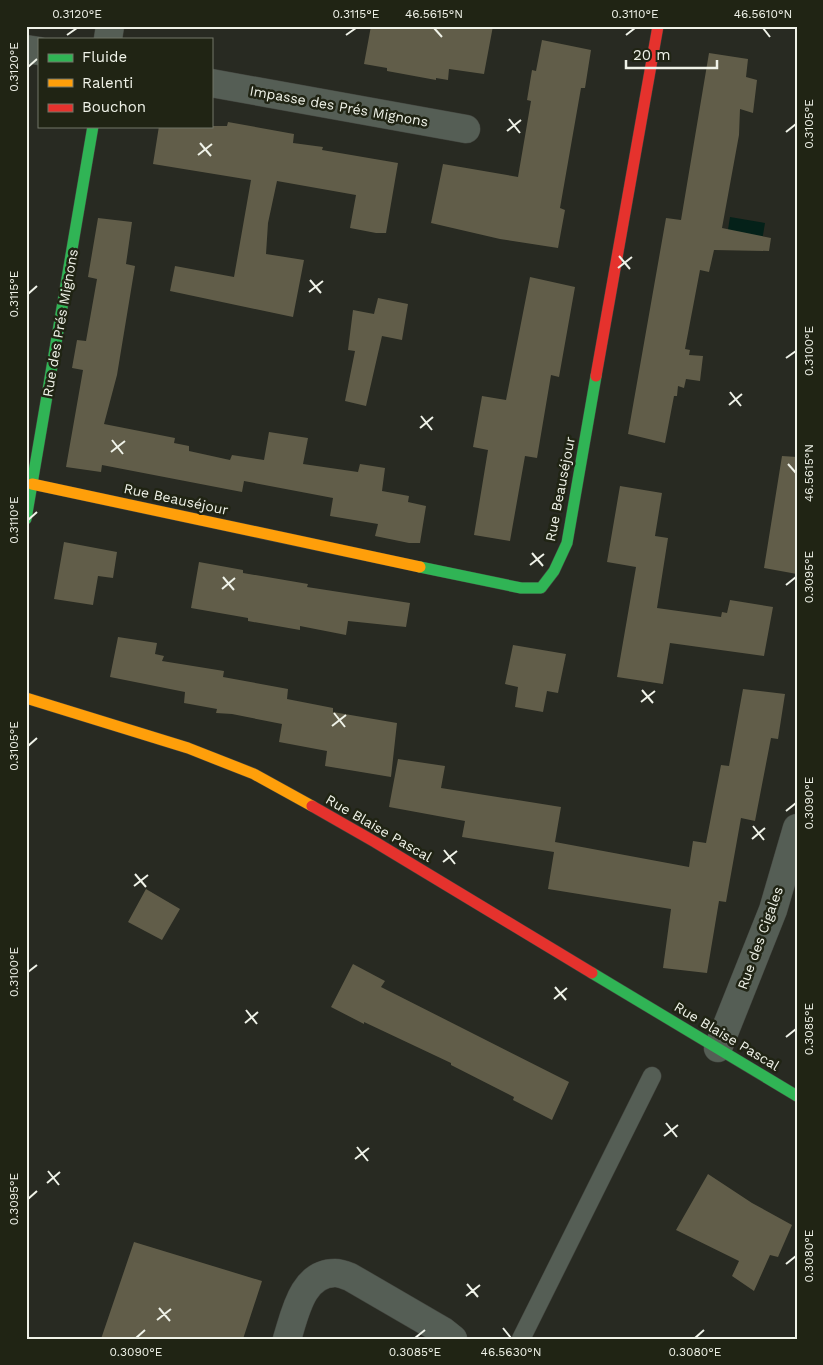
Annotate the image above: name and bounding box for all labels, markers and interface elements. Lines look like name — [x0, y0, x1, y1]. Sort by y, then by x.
text: 0.3120°E — [52, 7, 102, 21]
text: 0.3115°E — [333, 7, 380, 21]
text: 46.5615°N — [405, 7, 463, 21]
text: 0.3110°E — [611, 7, 659, 21]
text: 46.5610°N — [734, 7, 792, 21]
legend — [38, 38, 212, 128]
scale bar — [626, 38, 717, 70]
text: 0.3120°E — [7, 42, 21, 92]
text: 20 m — [633, 46, 671, 64]
text: Fluide — [82, 48, 127, 66]
text: Ralenti — [82, 74, 133, 92]
street label: Impasse des Prés Mignons — [248, 82, 430, 130]
text: Bouchon — [82, 98, 146, 116]
text: 0.3105°E — [802, 99, 816, 149]
street label: Rue des Prés Mignons — [39, 248, 81, 398]
text: 0.3115°E — [7, 270, 21, 317]
text: 0.3100°E — [802, 326, 816, 376]
street label: Rue Beauséjour — [542, 435, 578, 543]
text: 46.5615°N — [802, 444, 816, 502]
street label: Rue Beauséjour — [122, 480, 230, 518]
text: 0.3110°E — [7, 496, 21, 544]
text: 0.3095°E — [802, 550, 816, 603]
text: 0.3105°E — [7, 721, 21, 771]
text: 0.3090°E — [802, 776, 816, 829]
street label: Rue Blaise Pascal — [323, 791, 436, 865]
street label: Rue des Cigales — [734, 884, 786, 992]
text: 0.3100°E — [7, 947, 21, 997]
street label: Rue Blaise Pascal — [672, 998, 783, 1074]
text: 0.3085°E — [802, 1002, 816, 1055]
text: 0.3095°E — [7, 1172, 21, 1225]
text: 0.3080°E — [802, 1229, 816, 1282]
text: 0.3090°E — [110, 1345, 163, 1359]
text: 0.3085°E — [389, 1345, 442, 1359]
text: 46.5630°N — [481, 1345, 541, 1359]
text: 0.3080°E — [669, 1345, 722, 1359]

